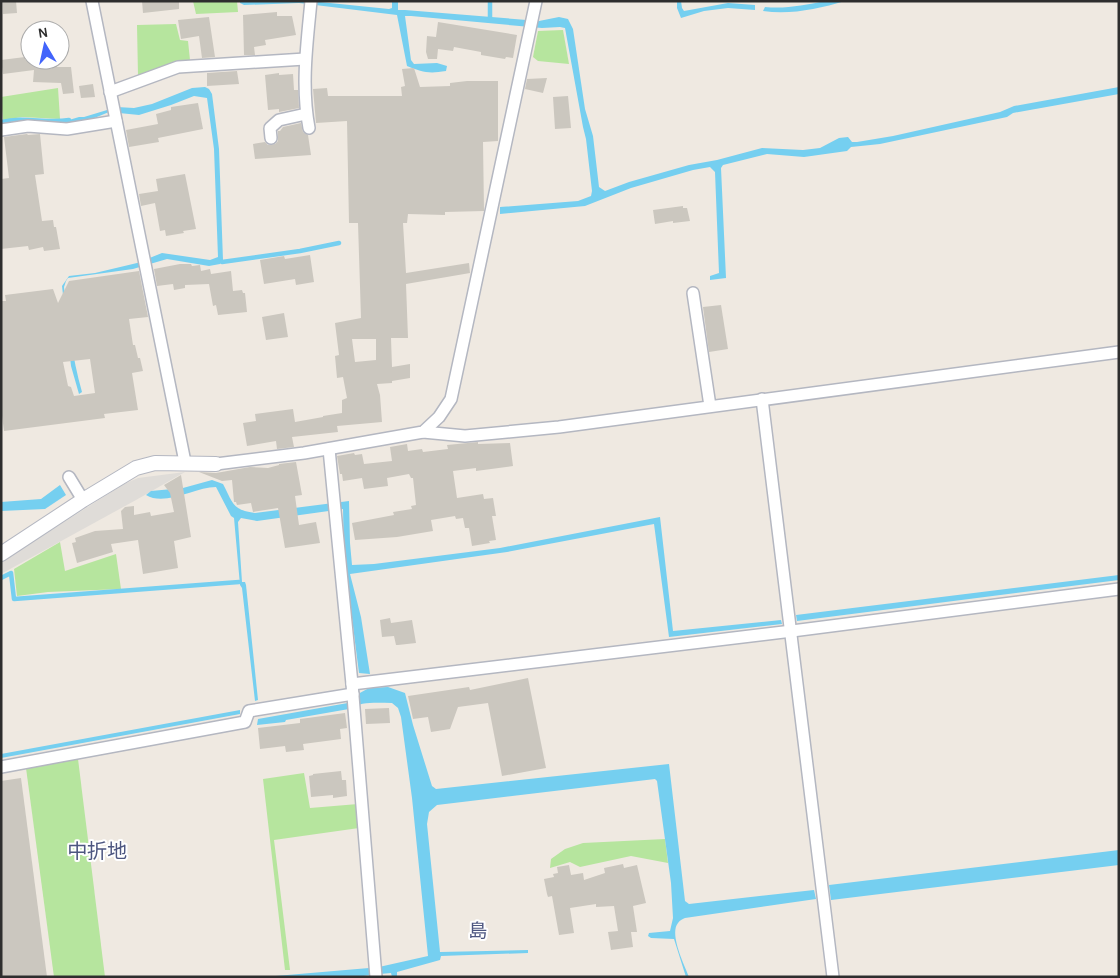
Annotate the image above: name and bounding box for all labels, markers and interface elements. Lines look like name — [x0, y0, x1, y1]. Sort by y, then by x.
north arrow — [20, 20, 70, 70]
text: N — [37, 23, 49, 42]
district label: 中折地 — [67, 840, 127, 863]
district label: 島 — [468, 920, 488, 942]

